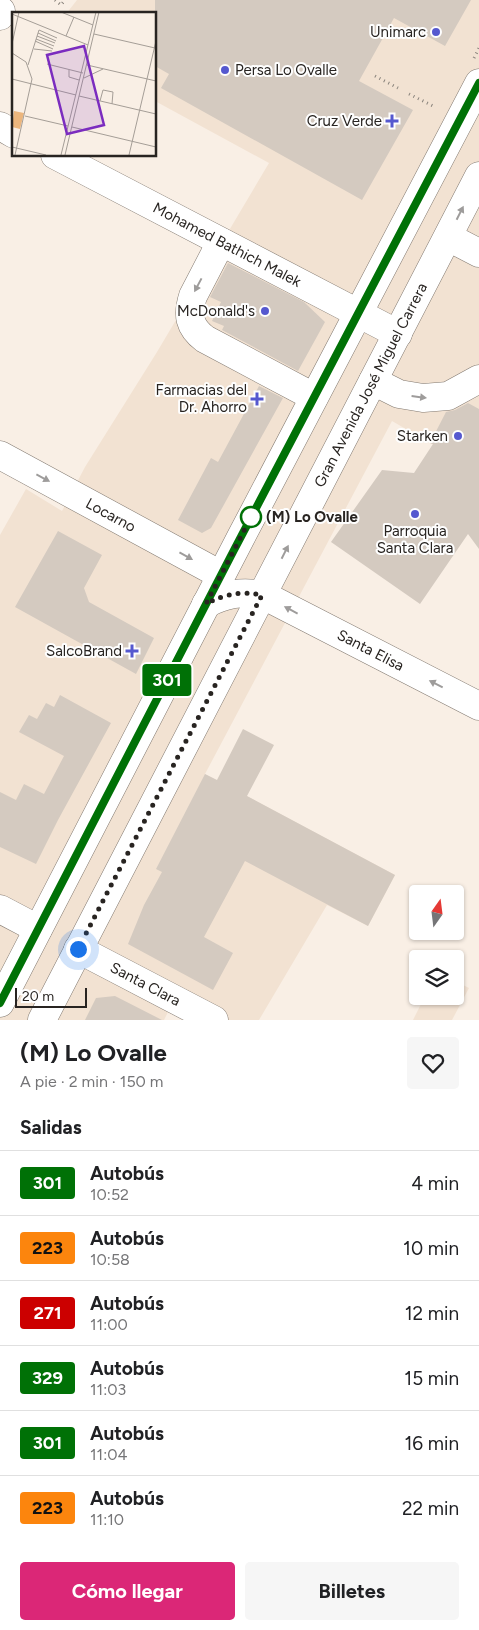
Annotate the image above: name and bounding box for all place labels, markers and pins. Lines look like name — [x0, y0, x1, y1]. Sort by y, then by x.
place label: Unimarc — [370, 23, 426, 41]
marker: Unimarc — [430, 26, 442, 38]
place label: Persa Lo Ovalle — [235, 61, 337, 79]
marker: Persa Lo Ovalle — [219, 64, 231, 76]
place label: Cruz Verde — [307, 112, 382, 130]
marker: Cruz Verde — [386, 115, 398, 127]
place label: McDonald's — [177, 302, 255, 320]
marker: McDonald's — [259, 305, 271, 317]
place label: Farmacias del Dr. Ahorro — [156, 381, 247, 416]
marker: Farmacias del Dr. Ahorro — [251, 393, 263, 405]
place label: Starken — [397, 427, 448, 445]
marker: Starken — [452, 430, 464, 442]
marker: (M) Lo Ovalle — [240, 506, 262, 528]
place label: (M) Lo Ovalle — [266, 508, 359, 526]
marker: Parroquia Santa Clara — [409, 508, 421, 520]
place label: Parroquia Santa Clara — [377, 522, 453, 557]
place label: SalcoBrand — [46, 642, 122, 660]
marker: SalcoBrand — [126, 645, 138, 657]

